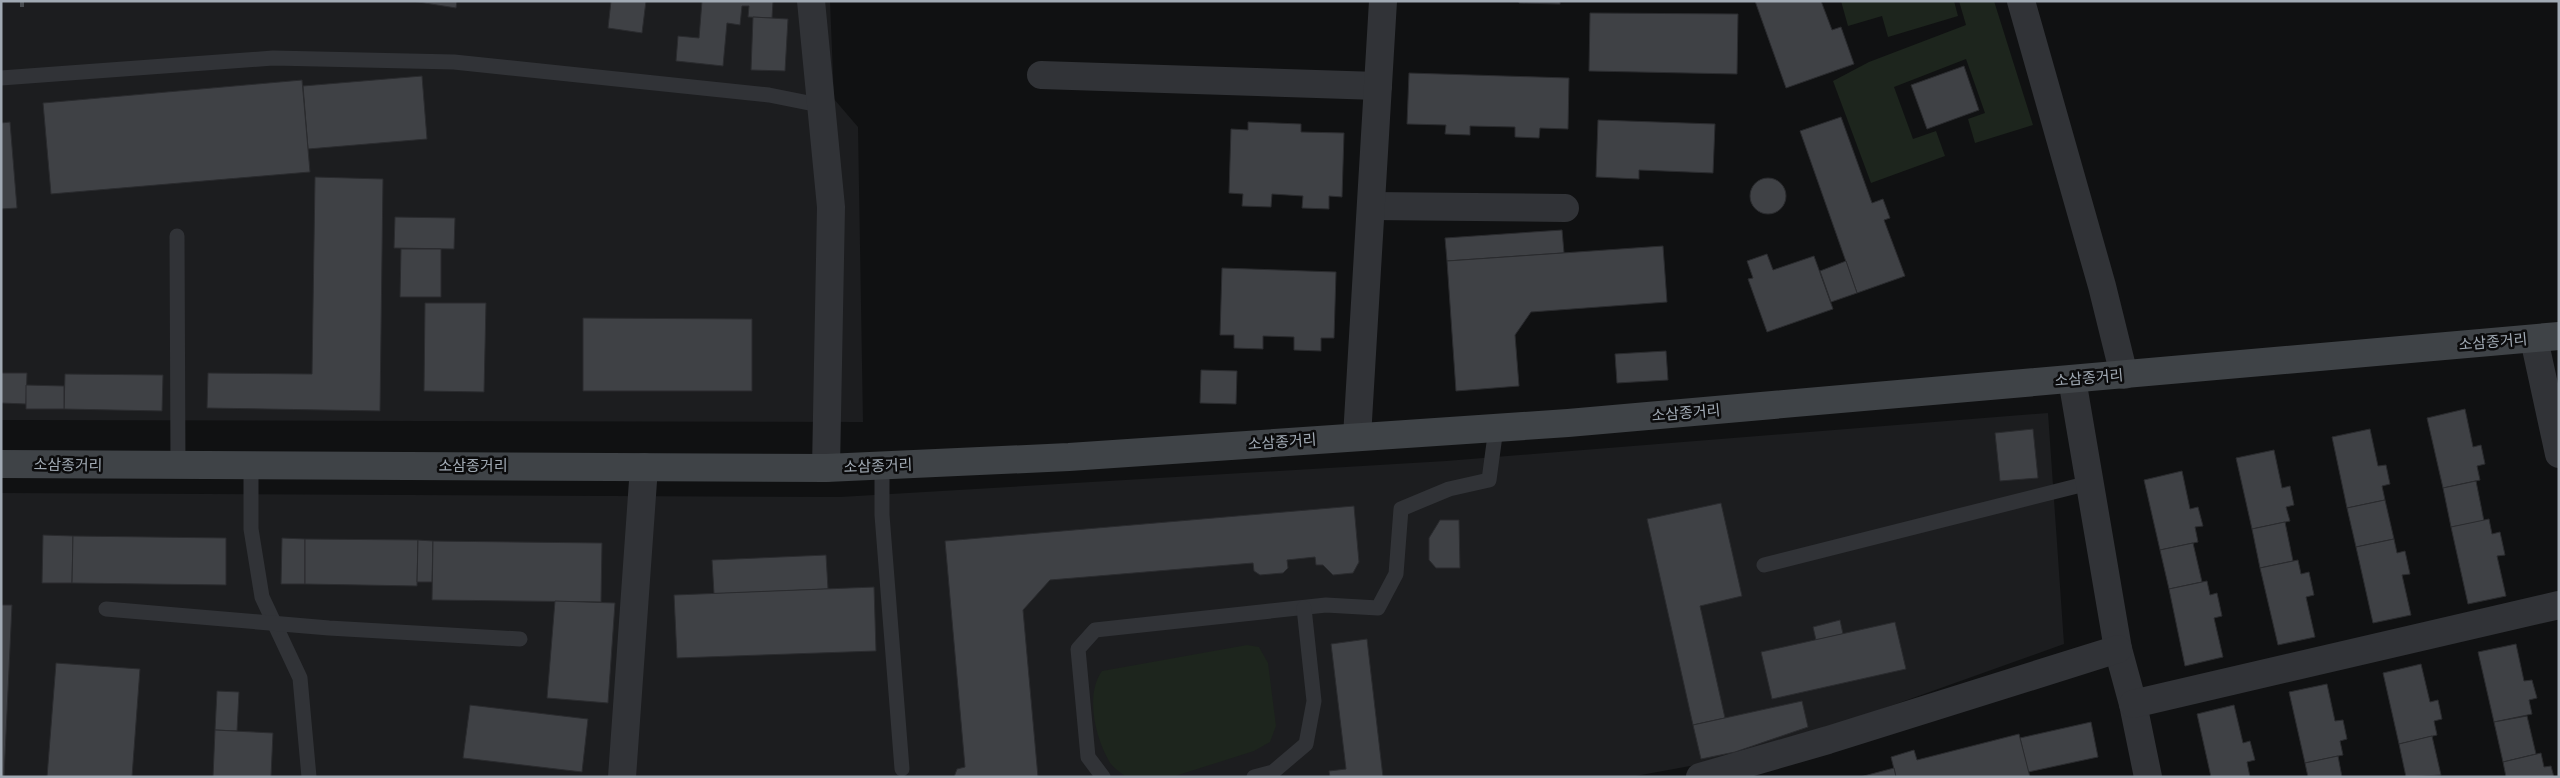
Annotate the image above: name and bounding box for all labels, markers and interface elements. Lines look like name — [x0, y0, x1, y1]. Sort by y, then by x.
street label: 소삼종거리 — [2458, 330, 2528, 354]
street label: 소삼종거리 — [2054, 366, 2124, 390]
street label: 소삼종거리 — [1651, 401, 1721, 425]
street label: 소삼종거리 — [1247, 431, 1317, 453]
street label: 소삼종거리 — [33, 455, 103, 475]
street label: 소삼종거리 — [843, 456, 913, 476]
street label: 소삼종거리 — [438, 457, 508, 475]

